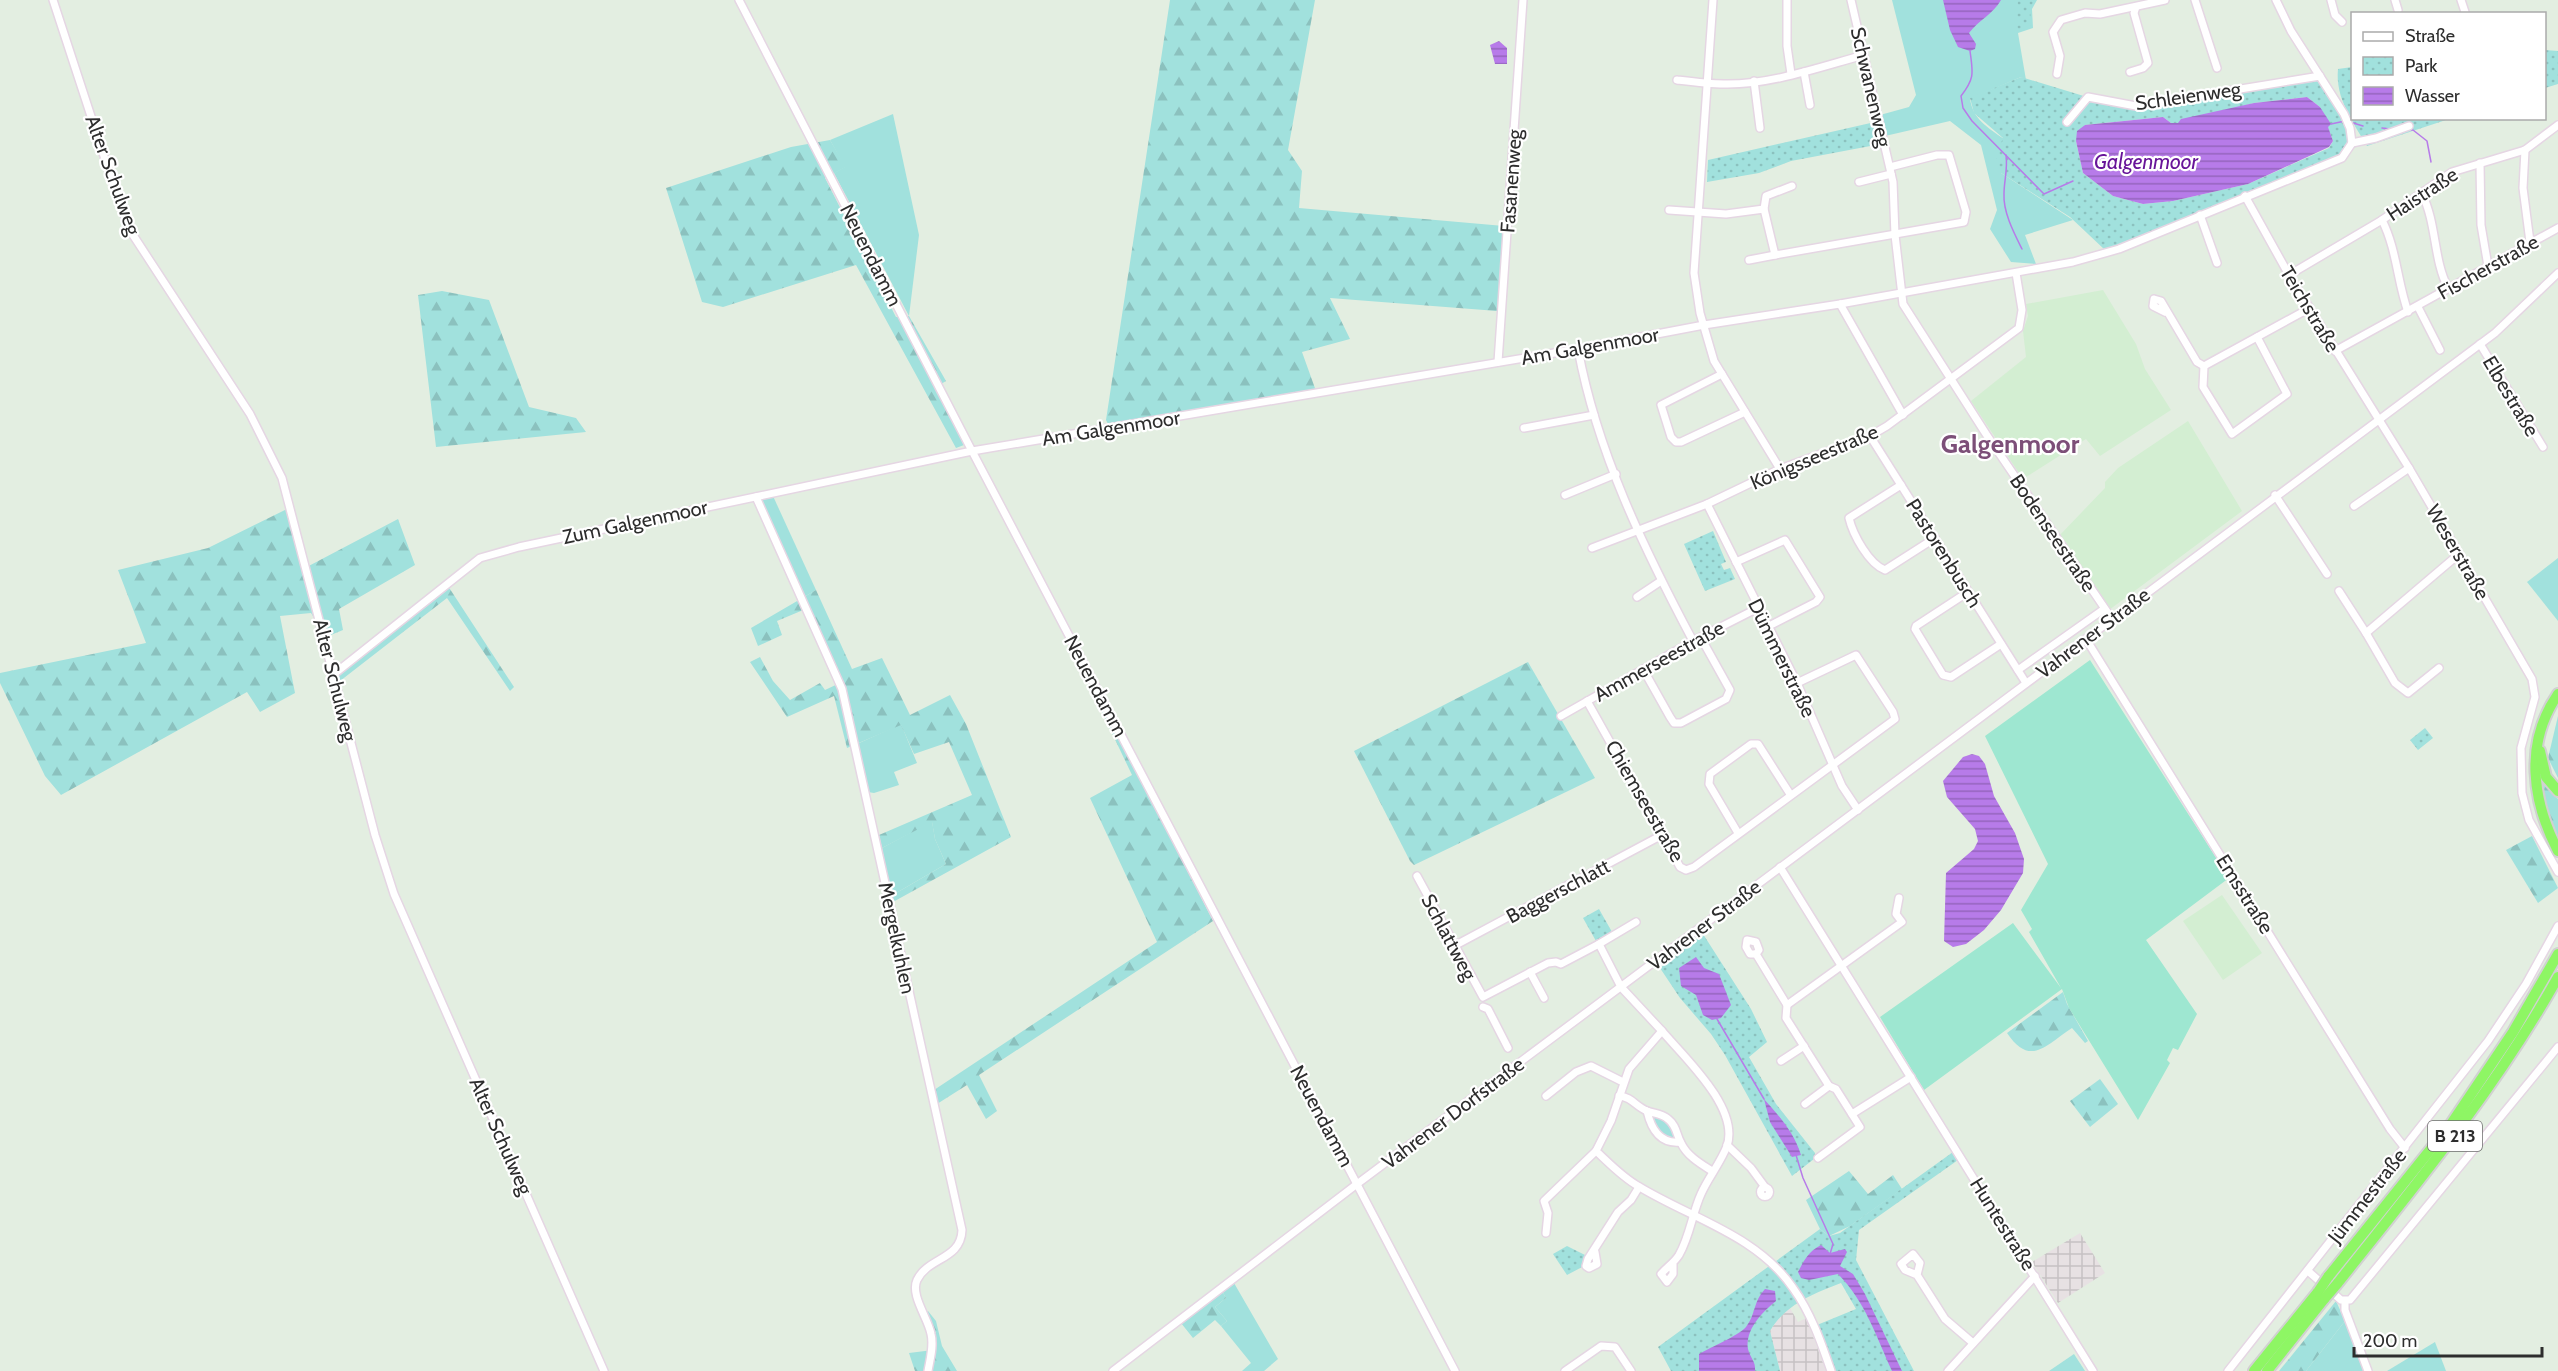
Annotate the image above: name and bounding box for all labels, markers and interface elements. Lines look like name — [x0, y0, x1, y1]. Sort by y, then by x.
legend — [2351, 12, 2546, 120]
street label: Schwanenweg — [1846, 25, 1897, 150]
text: Straße — [2405, 25, 2455, 47]
text: Park — [2405, 55, 2438, 77]
street label: Schleienweg — [2134, 77, 2243, 115]
text: Wasser — [2405, 85, 2460, 107]
street label: Alter Schulweg — [80, 112, 146, 239]
street label: Fasanenweg — [1495, 127, 1527, 234]
water label: Galgenmoor — [2094, 149, 2200, 174]
street label: Haistraße — [2382, 162, 2462, 226]
street label: Neuendamm — [835, 200, 907, 310]
street label: Fischerstraße — [2433, 229, 2543, 305]
street label: Teichstraße — [2275, 262, 2345, 356]
street label: Am Galgenmoor — [1519, 322, 1661, 370]
street label: Elbestraße — [2478, 351, 2544, 441]
street label: Am Galgenmoor — [1040, 405, 1182, 451]
street label: Königsseestraße — [1746, 419, 1882, 495]
district label: Galgenmoor — [1941, 428, 2080, 460]
street label: Bodenseestraße — [2005, 470, 2101, 596]
street label: Pastorenbusch — [1901, 494, 1987, 612]
street label: Zum Galgenmoor — [560, 495, 710, 549]
street label: Weserstraße — [2421, 500, 2495, 604]
street label: Vahrener Straße — [2031, 583, 2155, 683]
street label: Dümmerstraße — [1743, 595, 1821, 721]
street label: Ammerseestraße — [1590, 615, 1728, 707]
street label: Alter Schulweg — [308, 616, 362, 745]
street label: Neuendamm — [1059, 631, 1133, 741]
street label: Chiemseestraße — [1601, 736, 1689, 866]
street label: Emsstraße — [2211, 850, 2279, 938]
street label: Baggerschlatt — [1502, 854, 1614, 928]
street label: Vahrener Straße — [1642, 875, 1766, 975]
street label: Mergelkuhlen — [873, 880, 921, 996]
street label: Schlattweg — [1416, 890, 1482, 985]
street label: Vahrener Dorfstraße — [1377, 1052, 1529, 1174]
street label: Neuendamm — [1285, 1061, 1359, 1171]
street label: Alter Schulweg — [464, 1074, 538, 1199]
road number: B 213 — [2428, 1121, 2482, 1151]
street label: Jümmestraße — [2322, 1144, 2411, 1249]
street label: Huntestraße — [1965, 1173, 2041, 1275]
scale bar — [2354, 1320, 2542, 1358]
text: 200 m — [2363, 1330, 2417, 1352]

